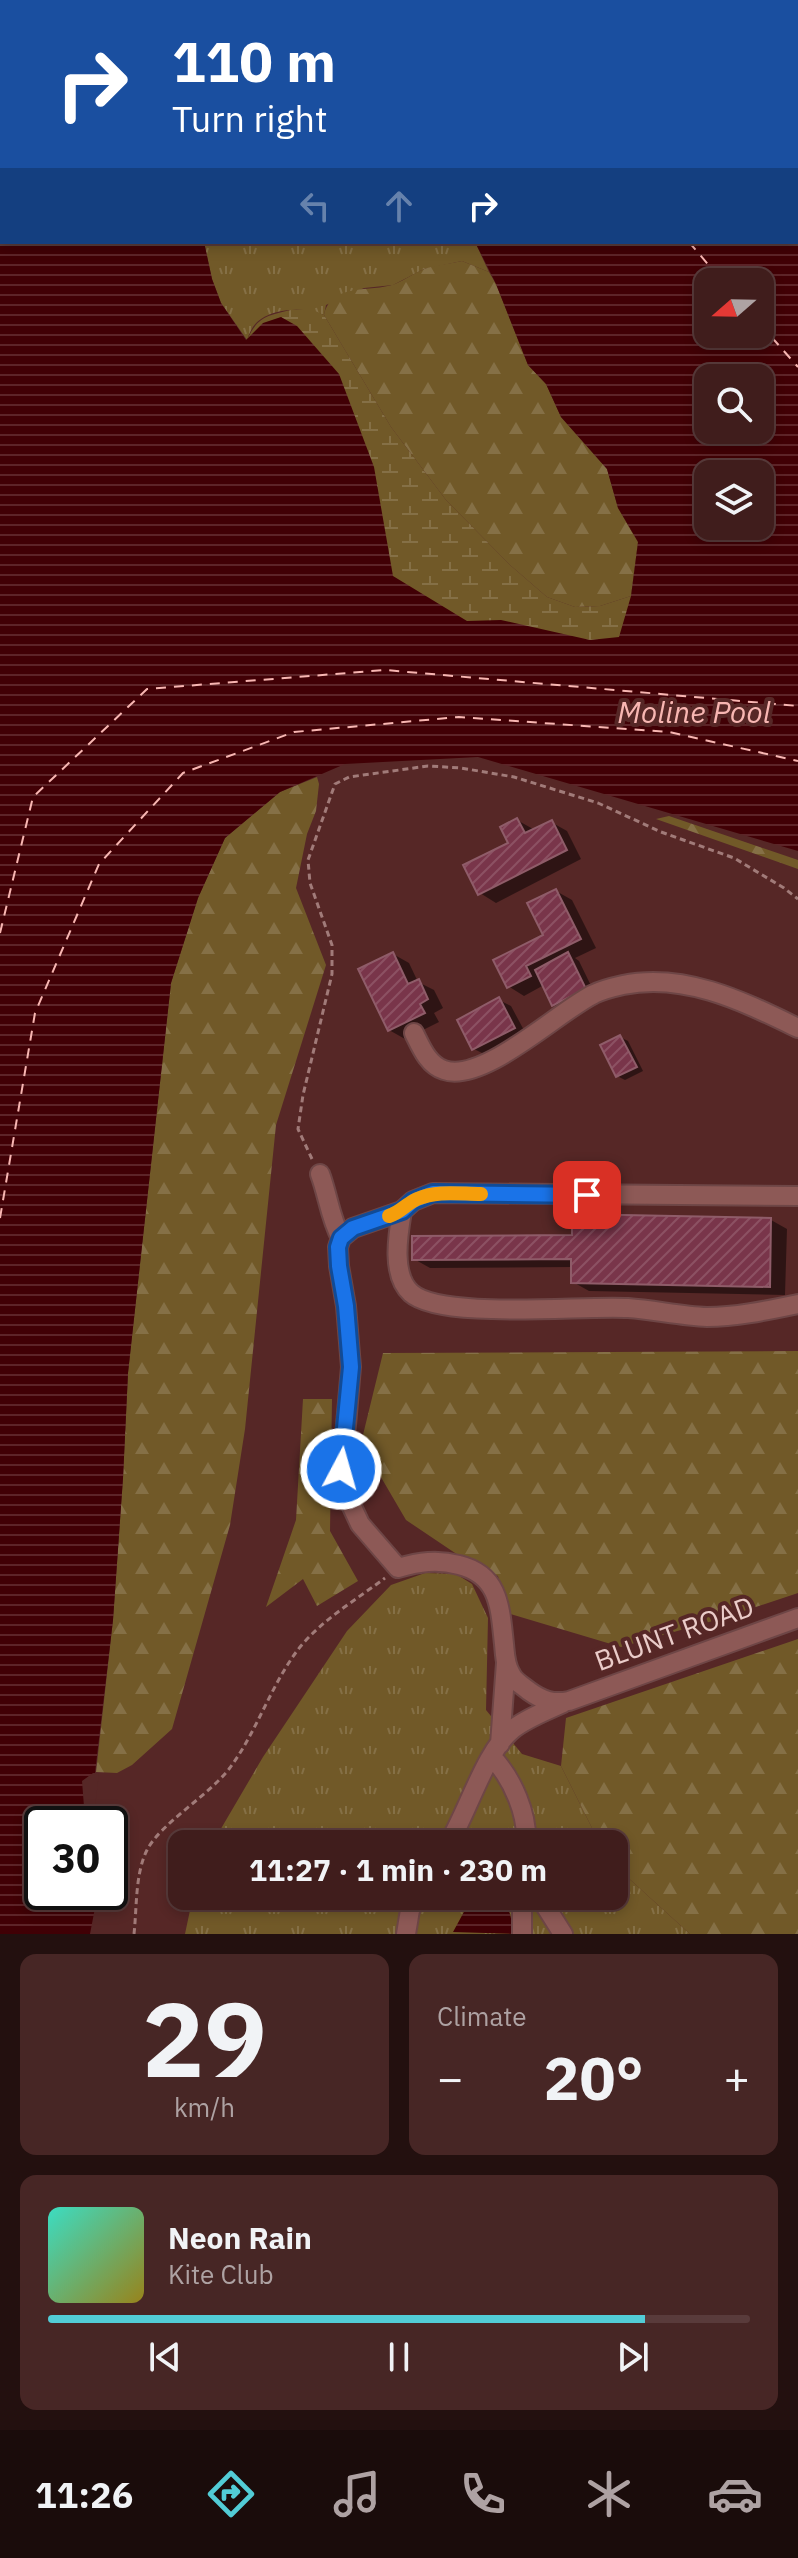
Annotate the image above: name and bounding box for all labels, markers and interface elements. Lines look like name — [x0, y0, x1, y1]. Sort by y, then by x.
text: 110 m — [172, 25, 336, 97]
icon: right — [40, 32, 144, 136]
text: Turn right — [172, 95, 328, 142]
icon: left — [293, 184, 337, 228]
icon: ahead — [377, 184, 421, 228]
icon: right — [461, 184, 505, 228]
north arrow — [694, 268, 774, 348]
map controls — [694, 268, 774, 540]
button: search — [694, 364, 774, 444]
button: layers — [694, 460, 774, 540]
water label: Moline Pool — [617, 692, 771, 731]
pin — [553, 1161, 621, 1229]
icon: arrive — [565, 1173, 609, 1217]
position arrow — [299, 1427, 383, 1511]
street label: BLUNT ROAD — [589, 1587, 759, 1679]
speed limit sign: 30 — [24, 1806, 128, 1910]
text: 11:27 · 1 min · 230 m — [249, 1850, 547, 1889]
text: 29 — [142, 1970, 267, 2106]
text: Climate — [437, 1999, 527, 2033]
text: 20° — [543, 2038, 644, 2117]
text: − — [437, 2049, 463, 2106]
text: + — [724, 2049, 750, 2106]
text: km/h — [174, 2090, 235, 2124]
text: Neon Rain — [168, 2218, 312, 2257]
text: Kite Club — [168, 2257, 273, 2291]
icon: previous — [143, 2335, 187, 2379]
icon: pause — [377, 2335, 421, 2379]
icon: next — [611, 2335, 655, 2379]
icon: directions — [203, 2466, 259, 2522]
icon: music — [329, 2466, 385, 2522]
icon: phone — [455, 2466, 511, 2522]
icon: climate — [581, 2466, 637, 2522]
icon: car — [707, 2466, 763, 2522]
text: 11:26 — [35, 2471, 133, 2518]

